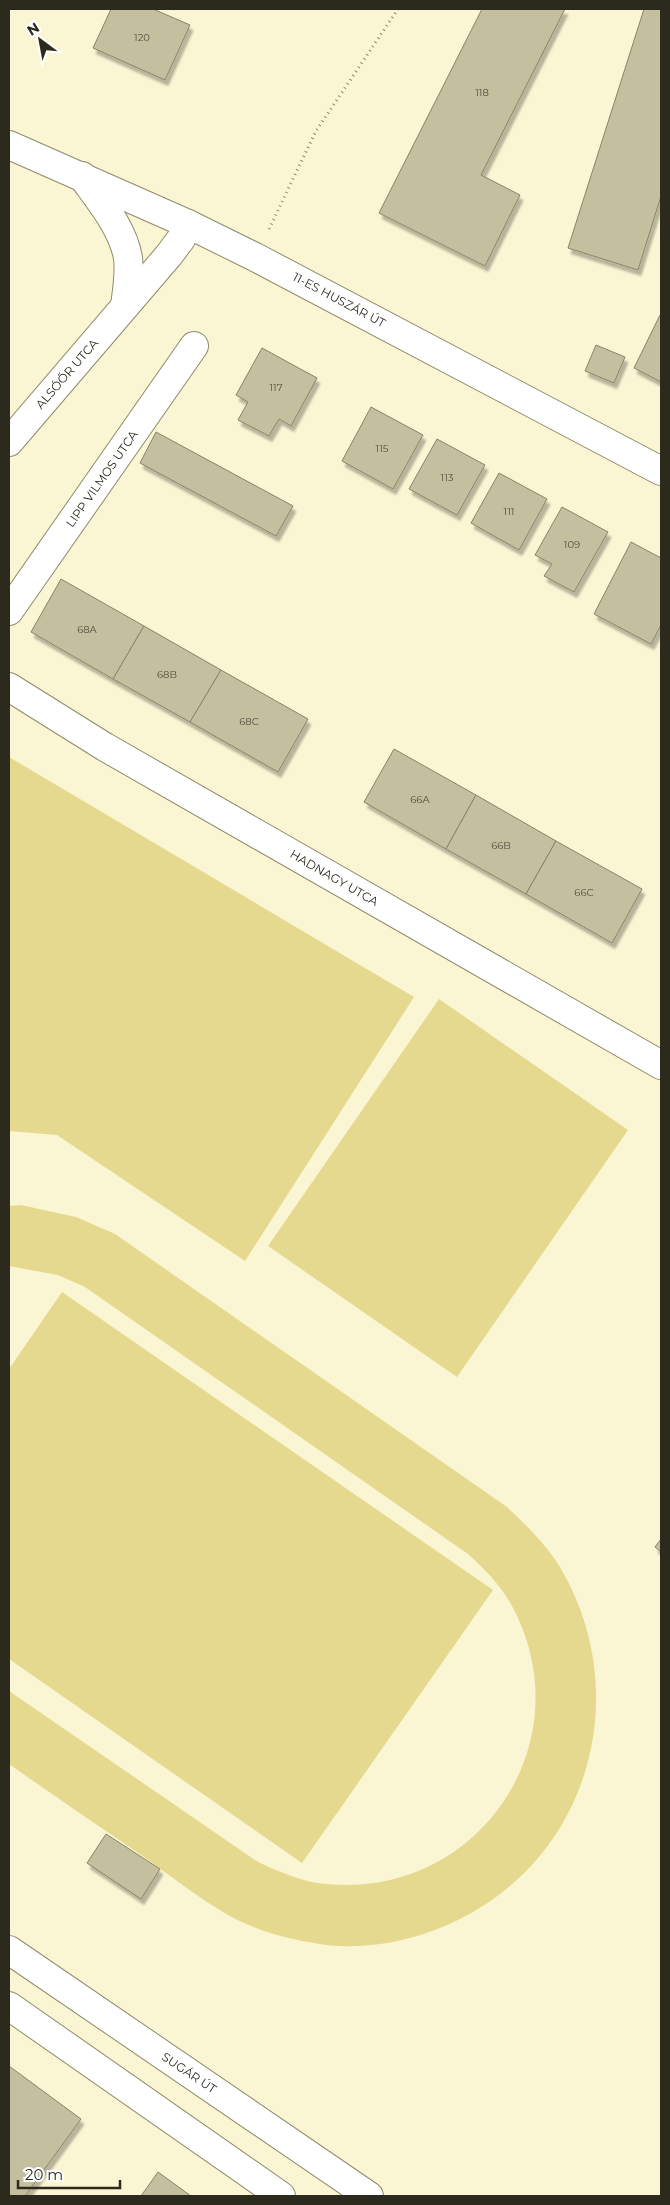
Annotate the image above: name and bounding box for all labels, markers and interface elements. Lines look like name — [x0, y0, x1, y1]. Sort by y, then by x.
north arrow — [15, 15, 65, 65]
text: N — [24, 18, 43, 40]
house number: 120 — [134, 31, 150, 44]
house number: 118 — [475, 86, 489, 99]
street label: 11-ES HUSZÁR ÚT — [290, 269, 388, 330]
street label: ALSÓŐR UTCA — [32, 335, 101, 412]
house number: 117 — [269, 381, 283, 394]
street label: LIPP VILMOS UTCA — [62, 427, 141, 530]
house number: 115 — [376, 442, 389, 455]
house number: 113 — [441, 471, 454, 484]
house number: 111 — [504, 505, 514, 518]
house number: 109 — [564, 538, 580, 551]
house number: 68A — [77, 623, 98, 636]
house number: 68B — [157, 668, 177, 681]
house number: 68C — [239, 715, 259, 728]
house number: 66A — [410, 793, 431, 806]
house number: 66B — [491, 839, 511, 852]
street label: HADNAGY UTCA — [287, 846, 381, 909]
house number: 66C — [574, 886, 594, 899]
street label: SUGÁR ÚT — [159, 2049, 220, 2096]
scale bar — [18, 2158, 120, 2190]
text: 20 m — [25, 2165, 63, 2184]

